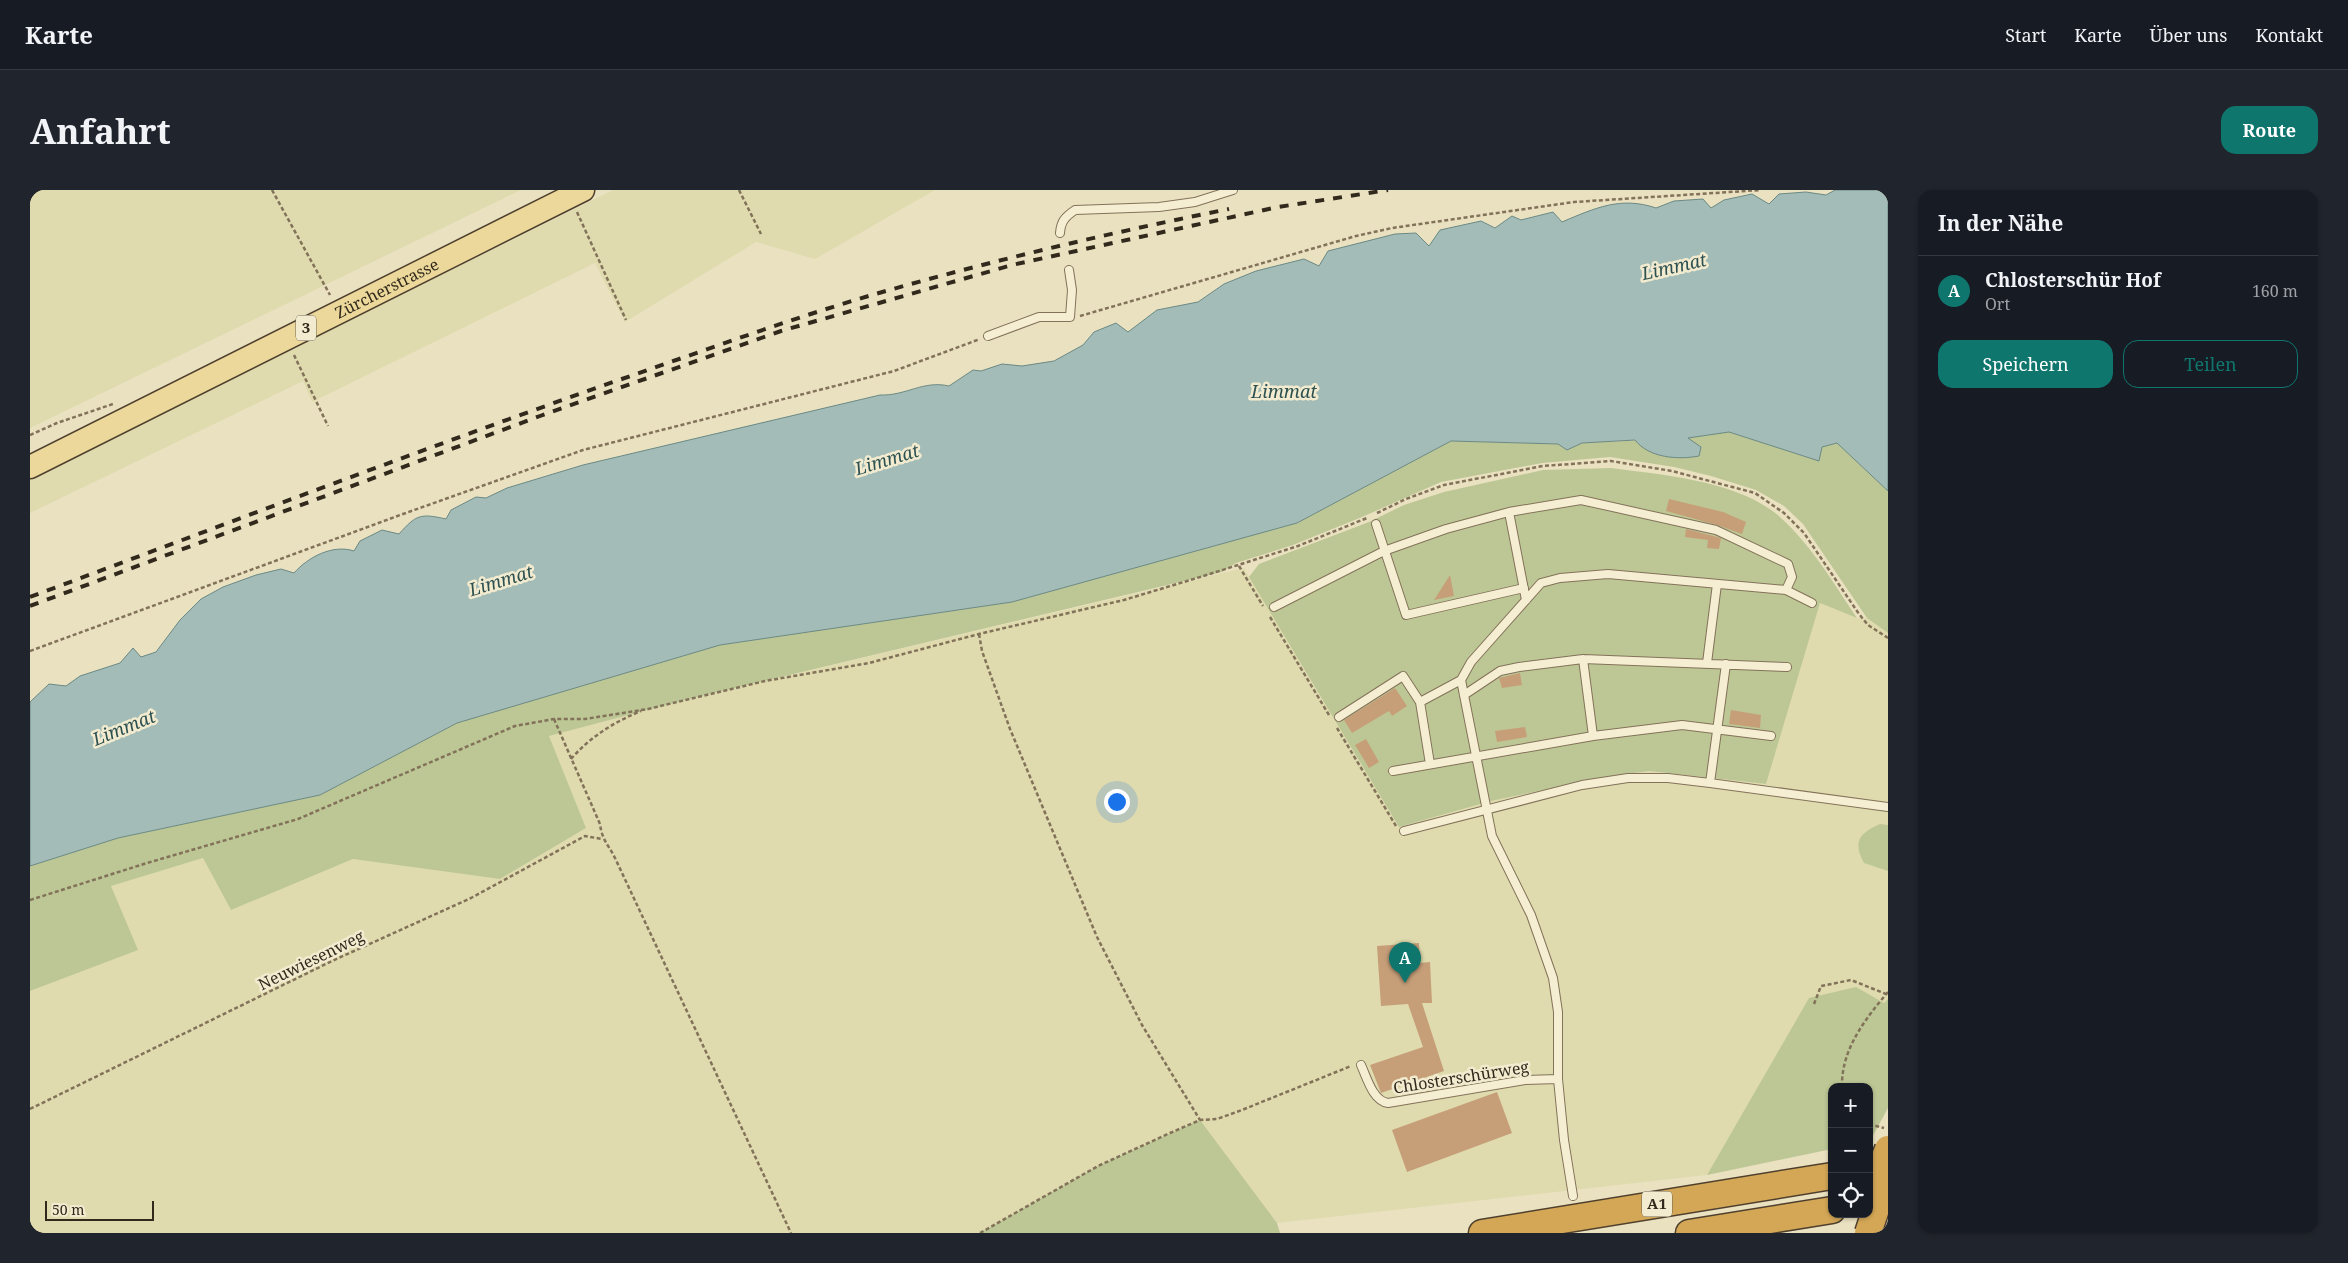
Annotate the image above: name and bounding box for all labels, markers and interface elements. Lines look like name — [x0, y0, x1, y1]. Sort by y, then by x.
text: Karte — [25, 18, 93, 51]
text: Start — [2005, 23, 2046, 47]
text: Karte — [2074, 23, 2122, 47]
text: Über uns — [2150, 23, 2227, 47]
text: Kontakt — [2255, 23, 2323, 47]
button: Route — [2221, 106, 2318, 154]
text: Anfahrt — [30, 107, 171, 154]
text: In der Nähe — [1938, 209, 2063, 237]
water label: Limmat — [1638, 247, 1709, 285]
street label: Zürcherstrasse — [331, 253, 442, 324]
text: Chlosterschür Hof — [1985, 267, 2161, 293]
text: A — [1948, 280, 1960, 302]
text: 160 m — [2252, 280, 2298, 302]
text: Ort — [1985, 293, 2010, 315]
road number: 3 — [296, 316, 316, 340]
button: Speichern — [1938, 340, 2113, 388]
button: Teilen — [2123, 340, 2298, 388]
water label: Limmat — [1250, 379, 1317, 403]
water label: Limmat — [851, 438, 922, 480]
water label: Limmat — [465, 559, 536, 601]
water label: Limmat — [88, 703, 159, 751]
your location — [1104, 789, 1130, 815]
street label: Neuwiesenweg — [254, 925, 368, 995]
pin: A — [1389, 942, 1421, 983]
street label: Chlosterschürweg — [1392, 1055, 1531, 1099]
map controls — [1828, 1083, 1873, 1218]
button: + — [1828, 1083, 1873, 1128]
button: − — [1828, 1128, 1873, 1173]
button: locate — [1828, 1173, 1873, 1218]
road number: A1 — [1642, 1192, 1672, 1216]
scale bar — [45, 1198, 154, 1221]
text: 50 m — [52, 1200, 85, 1219]

